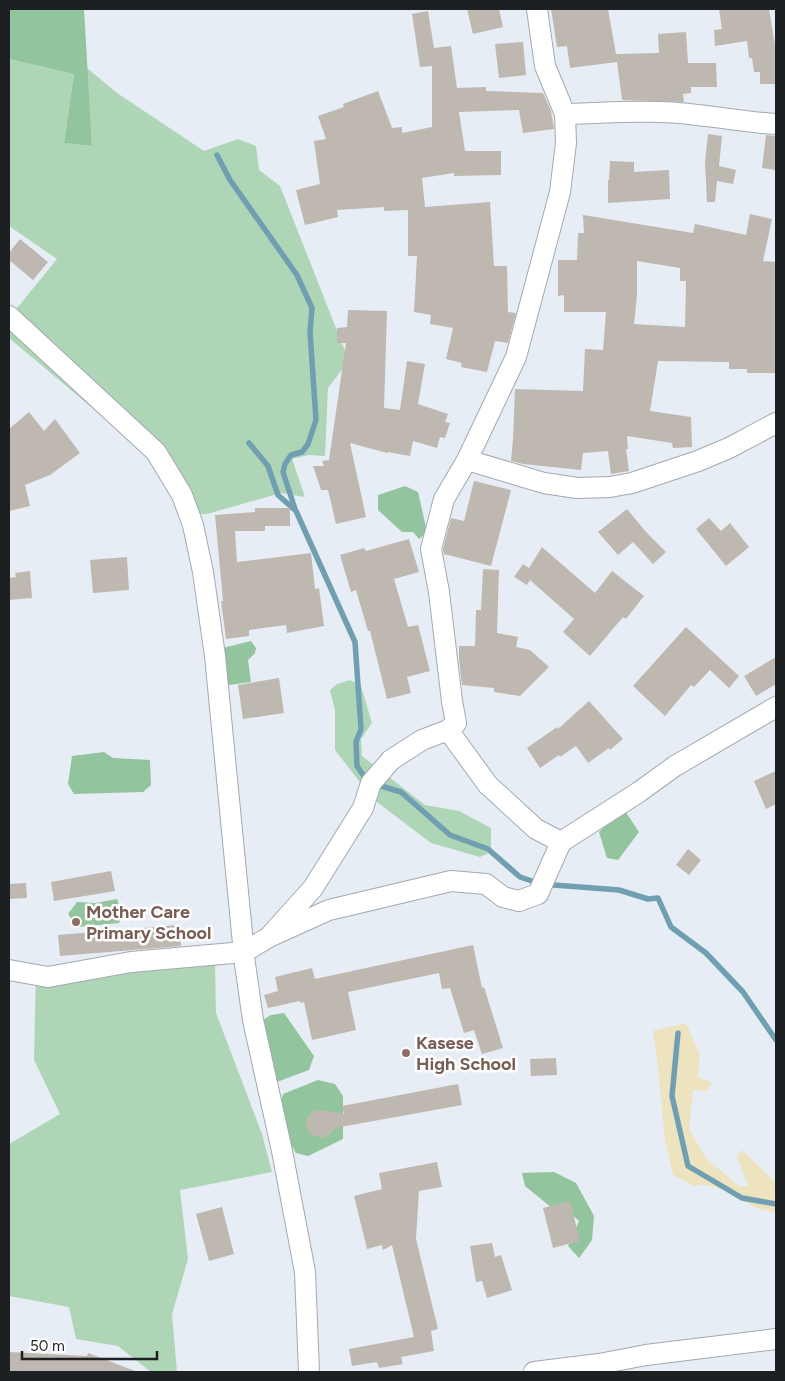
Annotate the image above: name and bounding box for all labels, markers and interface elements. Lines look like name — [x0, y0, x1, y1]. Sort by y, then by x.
place label: Mother Care Primary School — [86, 901, 211, 944]
marker: Mother Care Primary School — [70, 916, 82, 928]
place label: Kasese High School — [416, 1032, 516, 1075]
marker: Kasese High School — [400, 1047, 412, 1059]
scale bar — [22, 1328, 158, 1360]
text: 50 m — [30, 1337, 65, 1355]

